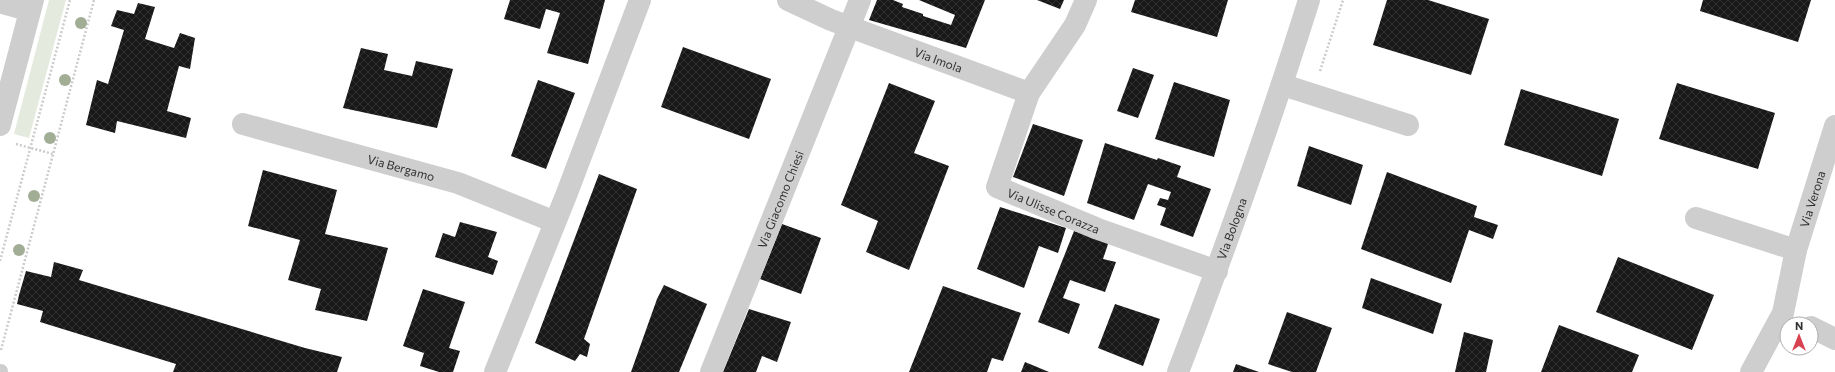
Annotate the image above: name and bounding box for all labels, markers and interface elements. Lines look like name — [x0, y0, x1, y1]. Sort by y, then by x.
street label: Via Imola — [912, 44, 965, 75]
street label: Via Giacomo Chiesi — [754, 148, 806, 250]
street label: Via Bergamo — [366, 151, 436, 183]
street label: Via Verona — [1797, 169, 1828, 229]
street label: Via Ulisse Corazza — [1005, 185, 1102, 236]
street label: Via Bologna — [1214, 196, 1249, 261]
north arrow — [1779, 316, 1819, 356]
text: N — [1795, 319, 1803, 332]

